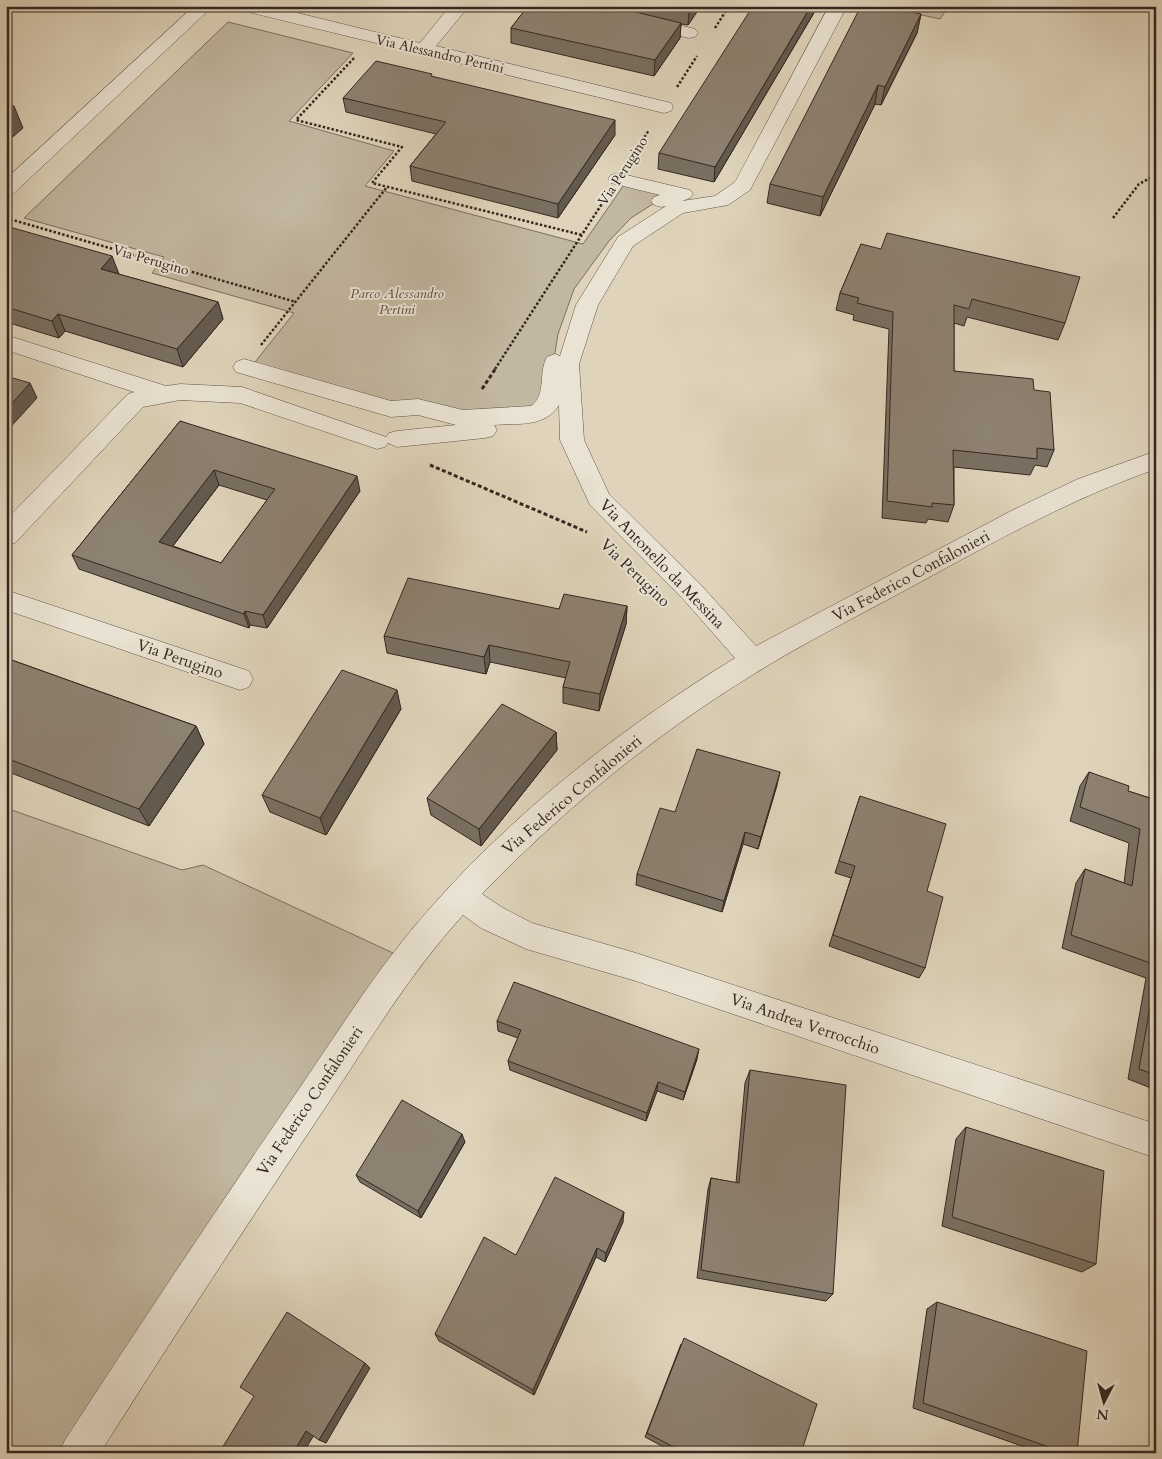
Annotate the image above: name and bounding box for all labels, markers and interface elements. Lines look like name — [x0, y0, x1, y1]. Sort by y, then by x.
street label: Via Alessandro Pertini — [374, 30, 506, 78]
street label: Via Perugino — [594, 132, 653, 209]
street label: Via Perugino — [111, 240, 192, 280]
park label: Parco Alessandro Pertini — [350, 284, 444, 319]
street label: Via Antonello da Messina — [594, 494, 730, 634]
street label: Via Federico Confalonieri — [828, 525, 994, 627]
street label: Via Perugino — [595, 534, 675, 612]
street label: Via Perugino — [134, 634, 226, 684]
street label: Via Federico Confalonieri — [498, 730, 647, 860]
street label: Via Andrea Verrocchio — [727, 988, 883, 1060]
street label: Via Federico Confalonieri — [252, 1022, 369, 1180]
north arrow — [1080, 1376, 1130, 1426]
text: N — [1096, 1404, 1110, 1425]

